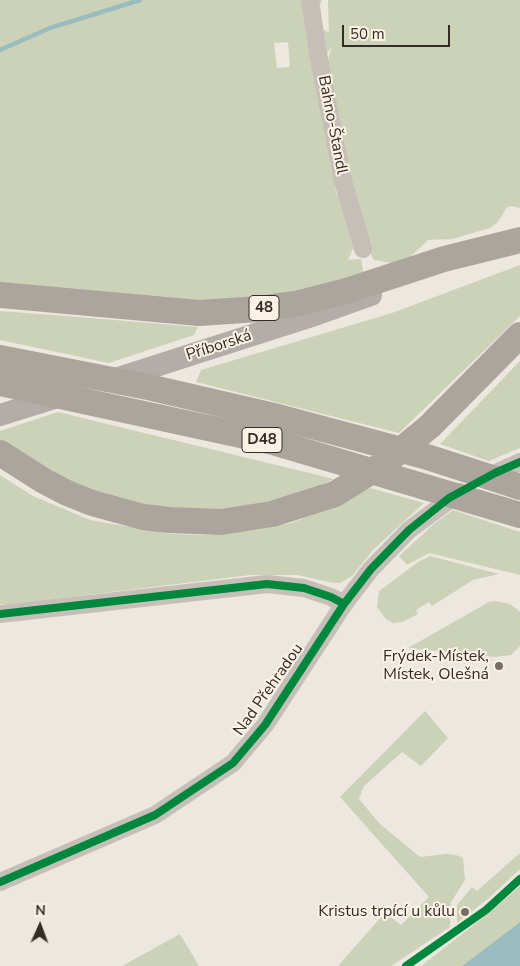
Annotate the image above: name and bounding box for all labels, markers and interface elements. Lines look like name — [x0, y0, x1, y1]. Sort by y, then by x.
scale bar — [345, 15, 452, 47]
text: 50 m — [350, 24, 385, 44]
street label: Bahno-Štandl — [313, 74, 351, 176]
road number: 48 — [249, 296, 279, 320]
street label: Příborská — [184, 326, 254, 366]
road number: D48 — [242, 428, 282, 452]
street label: Nad Přehradou — [230, 640, 308, 740]
place label: Frýdek-Místek, Místek, Olešná — [383, 647, 489, 685]
marker: Frýdek-Místek, Místek, Olešná — [493, 660, 505, 672]
north arrow — [15, 901, 65, 951]
text: N — [35, 901, 46, 920]
place label: Kristus trpící u kůlu — [318, 902, 455, 922]
marker: Kristus trpící u kůlu — [459, 906, 471, 918]

